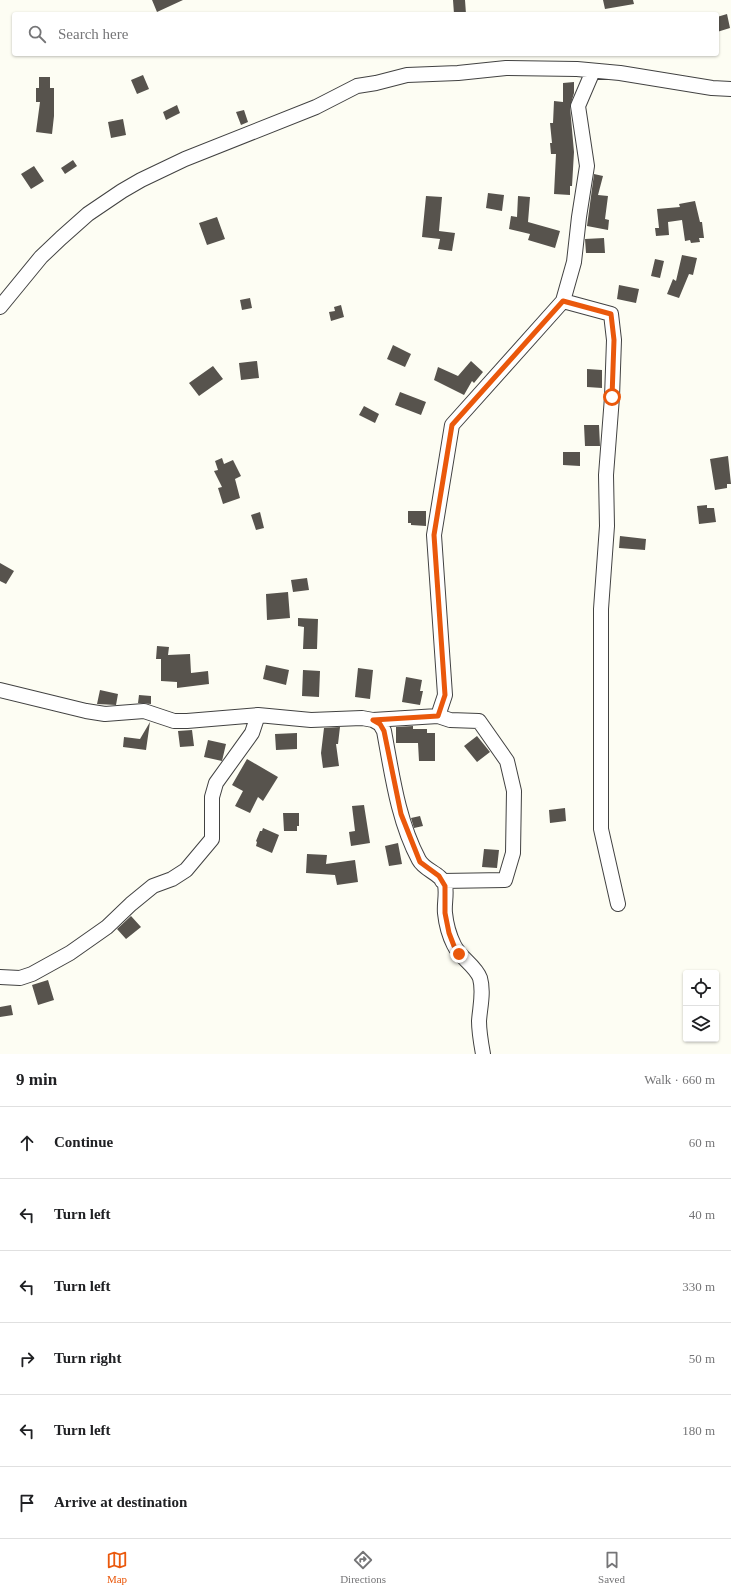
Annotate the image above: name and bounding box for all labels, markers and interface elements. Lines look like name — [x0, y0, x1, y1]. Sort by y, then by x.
search box — [12, 12, 719, 56]
icon: search — [26, 23, 48, 45]
text: Search here — [58, 26, 128, 42]
route start — [603, 388, 621, 406]
route end — [450, 945, 468, 963]
map controls — [683, 970, 719, 1042]
button: locate — [683, 970, 719, 1006]
button: layers — [683, 1006, 719, 1042]
text: 9 min — [16, 1070, 57, 1089]
text: Walk · 660 m — [644, 1072, 715, 1087]
icon: ahead — [16, 1132, 38, 1154]
text: Continue — [54, 1134, 113, 1150]
text: 60 m — [689, 1135, 715, 1150]
icon: left — [16, 1204, 38, 1226]
text: Turn left — [54, 1206, 111, 1222]
text: 40 m — [689, 1207, 715, 1222]
icon: left — [16, 1276, 38, 1298]
text: Turn left — [54, 1278, 111, 1294]
text: 330 m — [682, 1279, 715, 1294]
icon: right — [16, 1348, 38, 1370]
text: Turn right — [54, 1350, 121, 1366]
text: 50 m — [689, 1351, 715, 1366]
icon: left — [16, 1420, 38, 1442]
text: Turn left — [54, 1422, 111, 1438]
text: 180 m — [682, 1423, 715, 1438]
icon: arrive — [16, 1492, 38, 1514]
text: Arrive at destination — [54, 1494, 187, 1510]
tab: Map — [106, 1549, 128, 1585]
tab: Directions — [340, 1549, 386, 1585]
tab: Saved — [598, 1549, 625, 1585]

